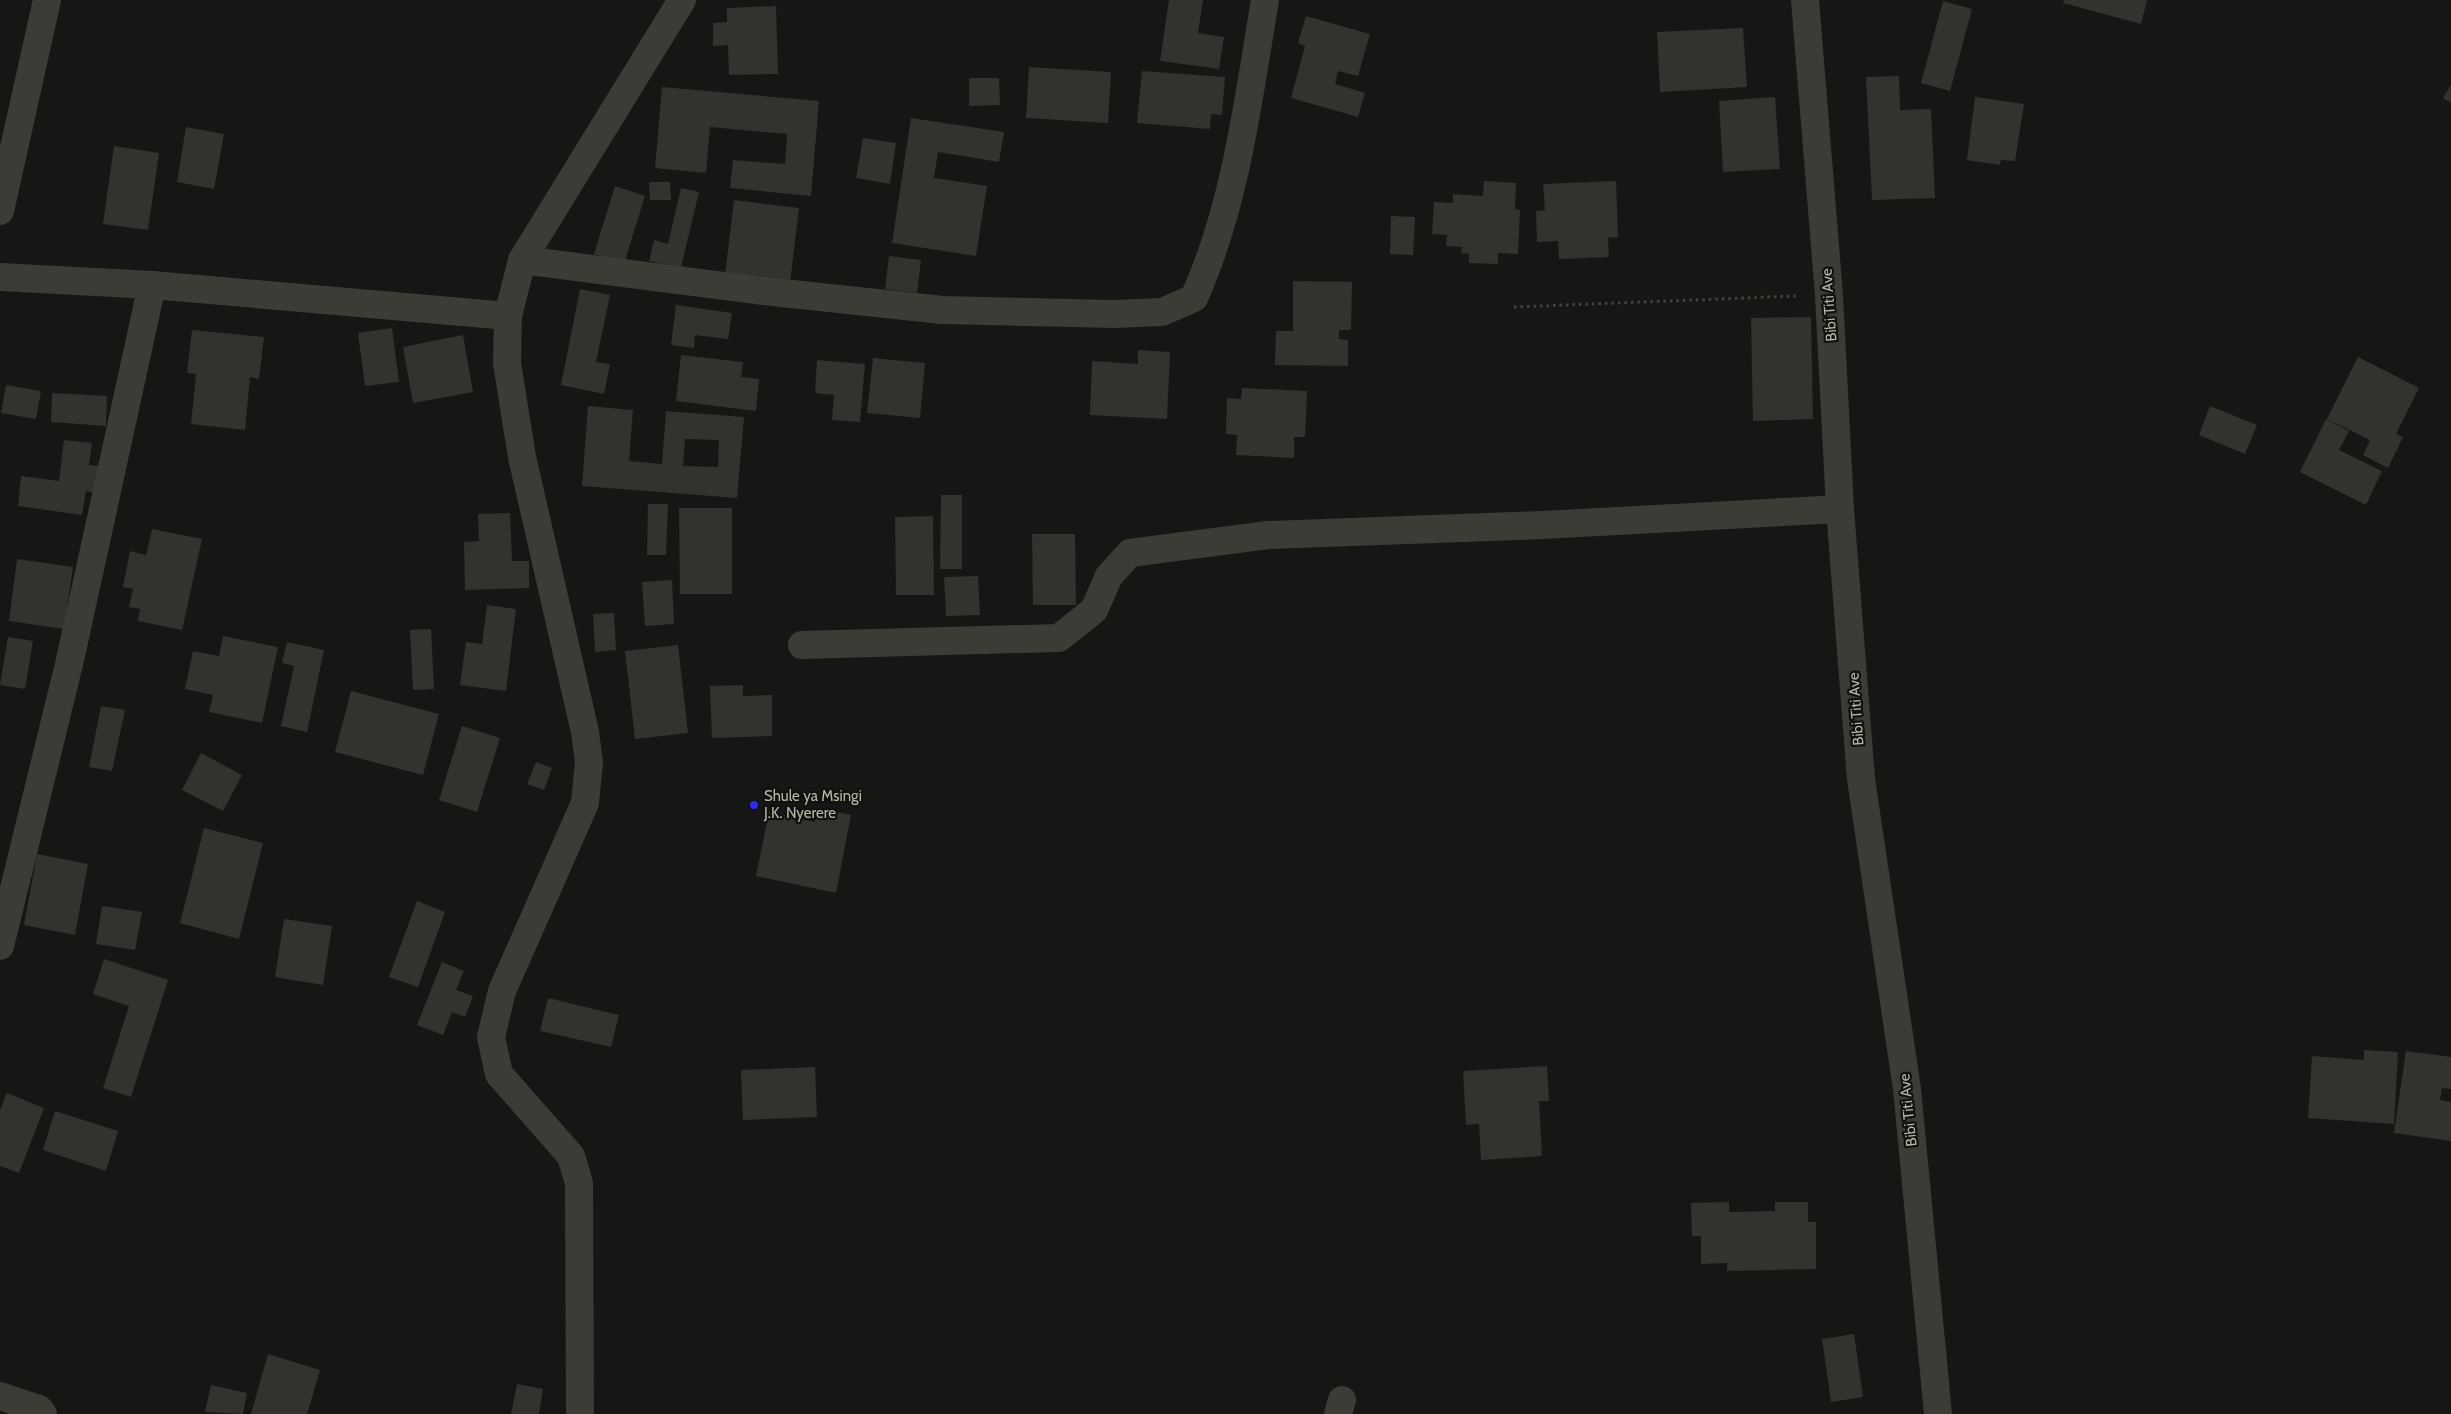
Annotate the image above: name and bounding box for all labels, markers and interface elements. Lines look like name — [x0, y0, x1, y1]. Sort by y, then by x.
street label: Bibi Titi Ave — [1817, 268, 1841, 342]
street label: Bibi Titi Ave — [1844, 672, 1868, 746]
place label: Shule ya Msingi J.K. Nyerere — [763, 787, 862, 822]
marker: Shule ya Msingi J.K. Nyerere — [748, 799, 760, 811]
street label: Bibi Titi Ave — [1895, 1072, 1921, 1147]

